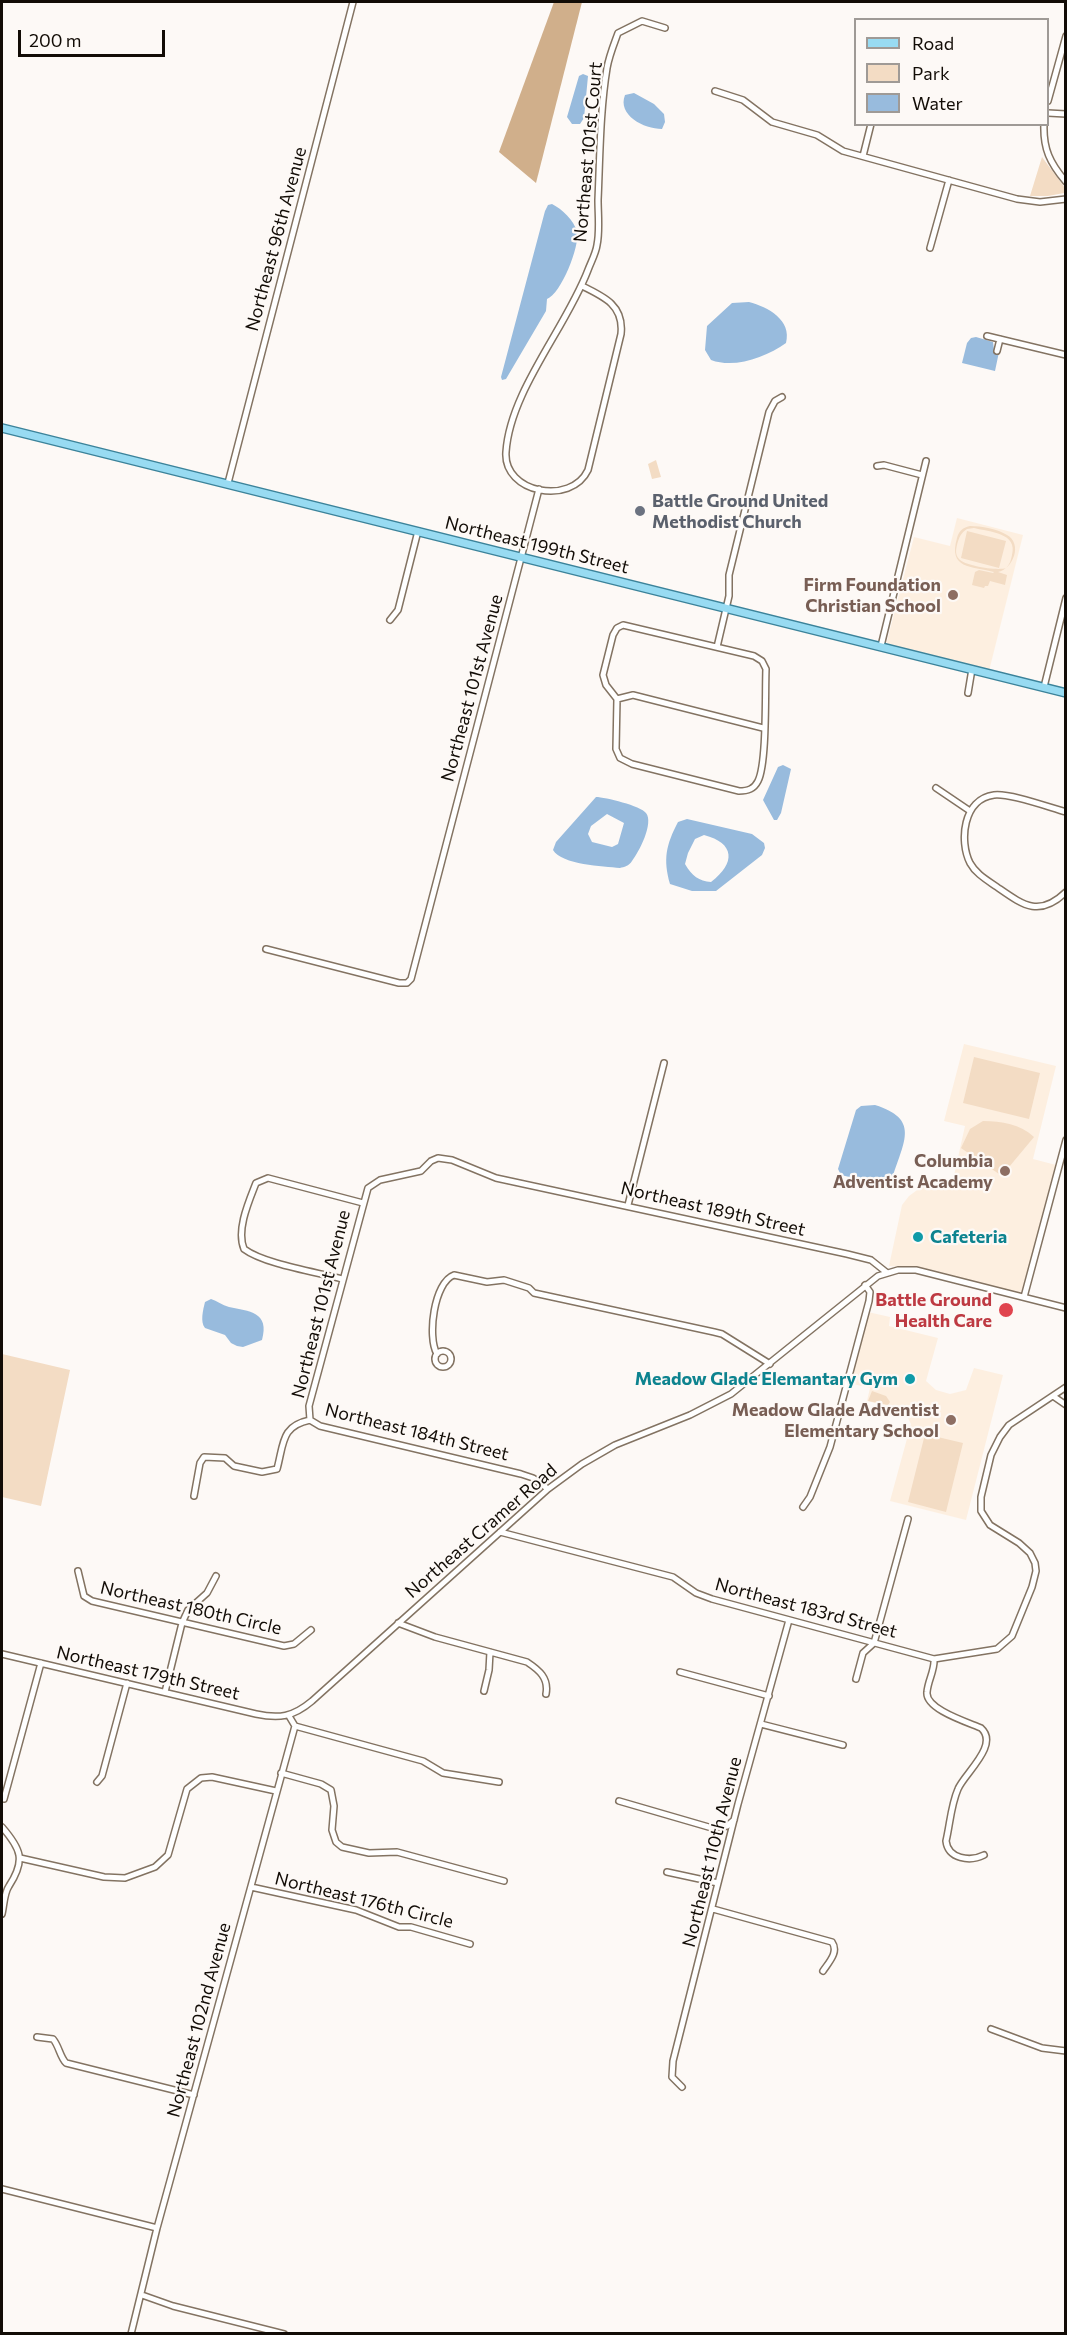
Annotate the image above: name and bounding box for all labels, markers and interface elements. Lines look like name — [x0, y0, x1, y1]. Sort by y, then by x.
scale bar — [21, 18, 168, 56]
legend — [854, 18, 1049, 126]
text: 200 m — [29, 29, 82, 51]
text: Road — [912, 32, 954, 54]
street label: Northeast 101st Court — [569, 61, 607, 243]
text: Park — [912, 62, 950, 84]
text: Water — [912, 92, 963, 114]
street label: Northeast 96th Avenue — [241, 144, 311, 334]
place label: Battle Ground United Methodist Church — [652, 490, 828, 532]
marker: Battle Ground United Methodist Church — [633, 504, 647, 518]
street label: Northeast 199th Street — [443, 512, 631, 578]
place label: Firm Foundation Christian School — [804, 574, 941, 616]
marker: Firm Foundation Christian School — [946, 588, 960, 602]
street label: Northeast 101st Avenue — [437, 592, 507, 784]
place label: Columbia Adventist Academy — [833, 1150, 993, 1192]
marker: Columbia Adventist Academy — [998, 1164, 1012, 1178]
street label: Northeast 189th Street — [619, 1177, 807, 1241]
street label: Northeast 101st Avenue — [287, 1208, 355, 1400]
place label: Cafeteria — [930, 1226, 1007, 1248]
marker: Cafeteria — [911, 1230, 925, 1244]
place label: Battle Ground Health Care — [875, 1289, 992, 1332]
marker: Battle Ground Health Care — [997, 1301, 1015, 1319]
place label: Meadow Glade Elemantary Gym — [635, 1368, 898, 1390]
marker: Meadow Glade Elemantary Gym — [903, 1372, 917, 1386]
street label: Northeast 184th Street — [323, 1399, 511, 1465]
place label: Meadow Glade Adventist Elementary School — [732, 1399, 939, 1442]
marker: Meadow Glade Adventist Elementary School — [944, 1413, 958, 1427]
street label: Northeast Cramer Road — [401, 1459, 561, 1603]
street label: Northeast 183rd Street — [713, 1573, 899, 1643]
street label: Northeast 180th Circle — [98, 1577, 284, 1639]
street label: Northeast 179th Street — [54, 1641, 242, 1705]
street label: Northeast 110th Avenue — [678, 1755, 746, 1949]
street label: Northeast 176th Circle — [273, 1867, 455, 1933]
street label: Northeast 102nd Avenue — [163, 1920, 235, 2120]

